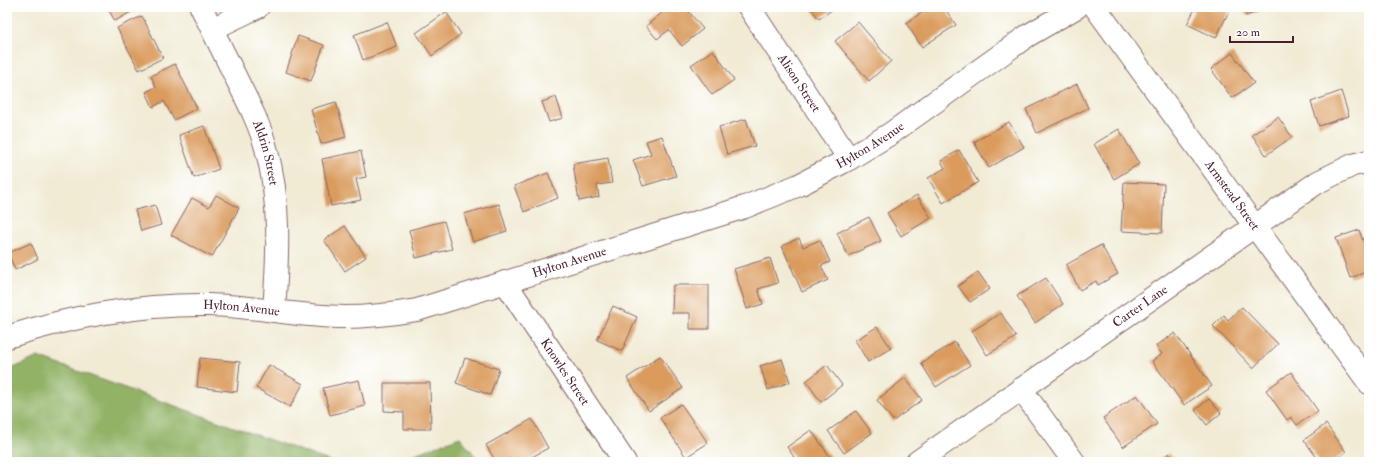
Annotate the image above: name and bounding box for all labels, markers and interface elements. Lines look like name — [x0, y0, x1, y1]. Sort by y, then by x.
scale bar — [1230, 18, 1293, 44]
text: 20 m — [1236, 25, 1261, 40]
street label: Alison Street — [773, 50, 824, 115]
street label: Aldrin Street — [249, 117, 282, 186]
street label: Hylton Avenue — [833, 118, 908, 172]
street label: Armstead Street — [1201, 156, 1263, 234]
street label: Hylton Avenue — [530, 243, 609, 281]
street label: Carter Lane — [1109, 281, 1171, 331]
street label: Hylton Avenue — [203, 297, 281, 320]
street label: Knowles Street — [537, 335, 593, 408]

